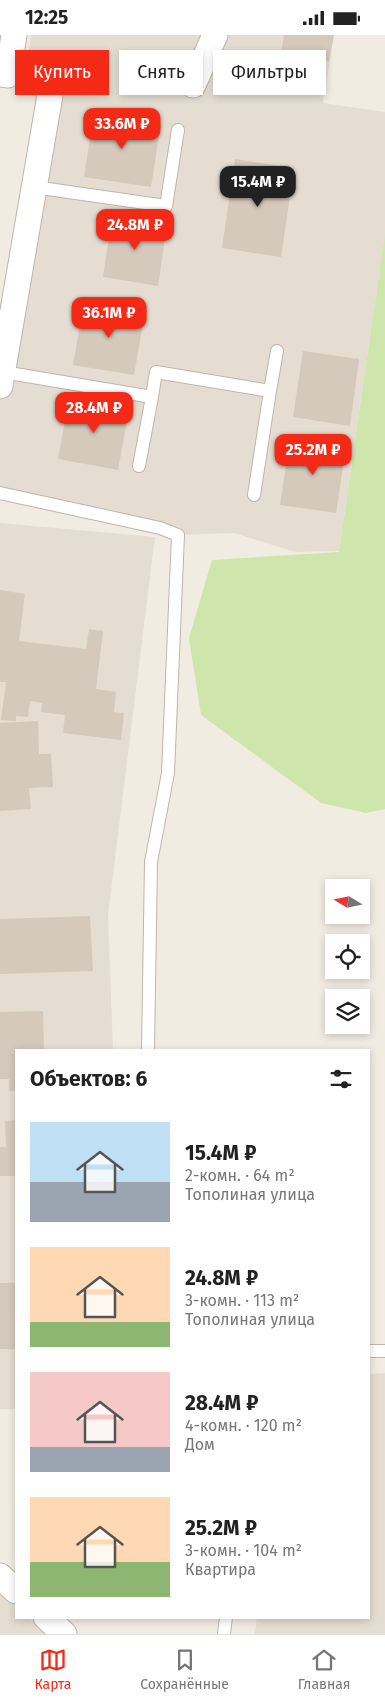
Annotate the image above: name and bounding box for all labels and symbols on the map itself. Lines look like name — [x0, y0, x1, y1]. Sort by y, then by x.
pin: 33.6M ₽ — [76, 107, 168, 150]
pin: 15.4M ₽ — [212, 165, 304, 208]
pin: 24.8M ₽ — [89, 209, 181, 251]
pin: 36.1M ₽ — [63, 297, 155, 339]
pin: 28.4M ₽ — [48, 391, 140, 434]
pin: 25.2M ₽ — [267, 433, 359, 476]
north arrow — [325, 879, 370, 924]

